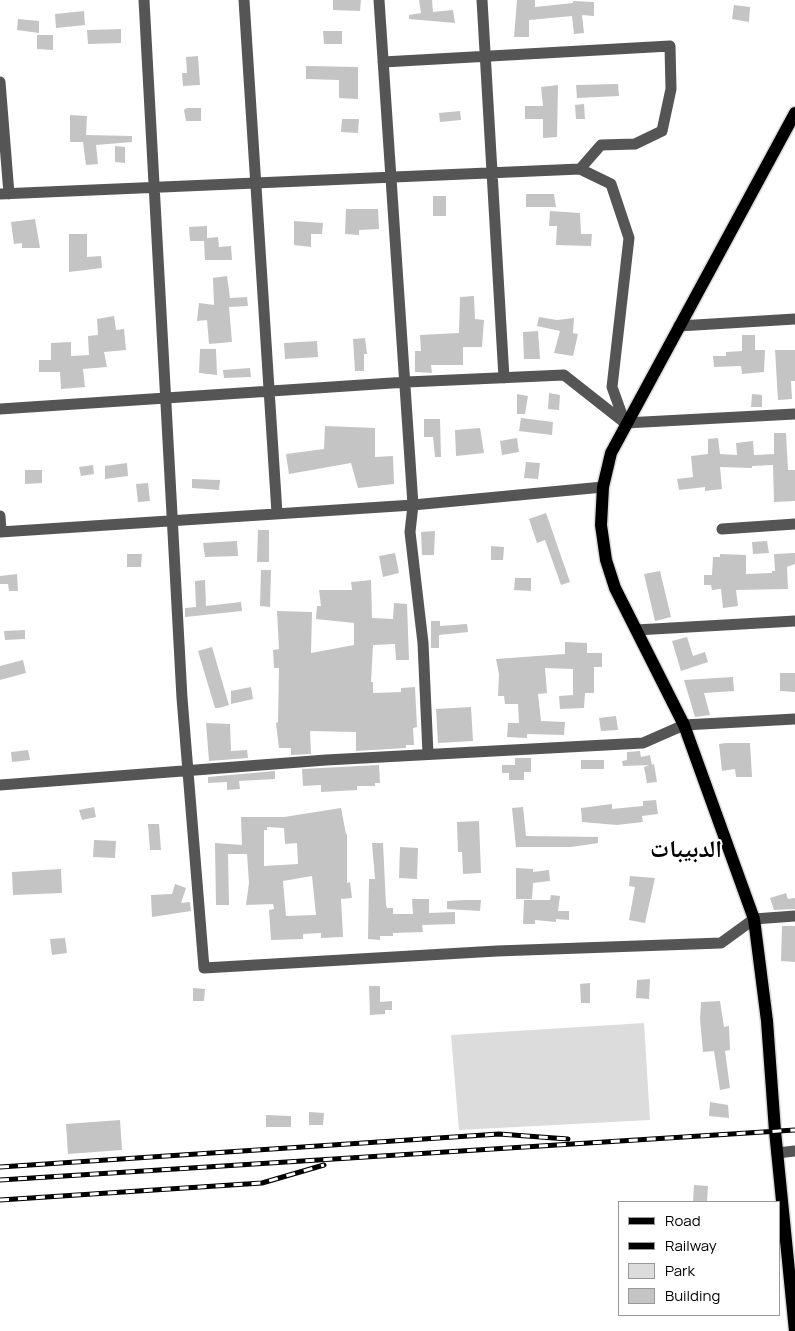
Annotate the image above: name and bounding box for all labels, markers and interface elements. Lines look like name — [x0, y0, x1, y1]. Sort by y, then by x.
district label: الدبيبات — [650, 836, 722, 864]
legend — [618, 1201, 780, 1316]
text: Road — [665, 1210, 701, 1231]
text: Railway — [665, 1235, 717, 1256]
text: Park — [665, 1260, 695, 1281]
text: Building — [665, 1285, 720, 1306]

